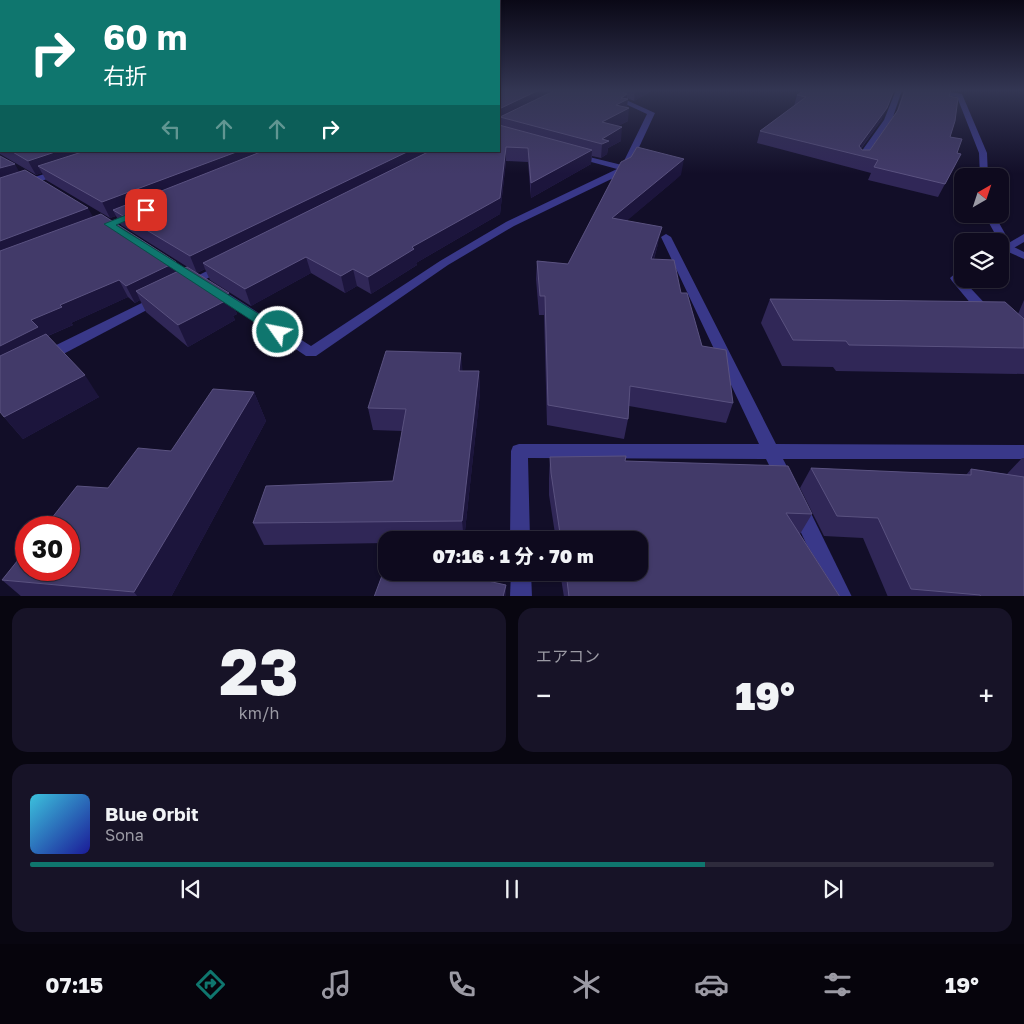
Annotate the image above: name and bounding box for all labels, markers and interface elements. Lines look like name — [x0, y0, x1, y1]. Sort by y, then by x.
text: 60 m — [103, 16, 187, 58]
icon: right — [20, 20, 85, 85]
text: 右折 — [103, 62, 147, 89]
icon: left — [157, 115, 185, 143]
icon: ahead — [210, 115, 238, 143]
icon: ahead — [263, 115, 291, 143]
icon: right — [316, 115, 344, 143]
north arrow — [954, 168, 1009, 222]
map controls — [954, 168, 1009, 288]
pin — [125, 189, 167, 231]
icon: arrive — [132, 196, 160, 224]
button: layers — [954, 233, 1009, 288]
position arrow — [251, 305, 303, 357]
speed limit sign: 30 — [15, 516, 80, 581]
text: 07:16 · 1 分 · 70 m — [432, 544, 594, 567]
text: 23 — [219, 631, 299, 709]
text: エアコン — [536, 646, 600, 666]
text: 19° — [735, 673, 795, 718]
text: − — [536, 679, 551, 712]
text: + — [979, 679, 994, 712]
text: km/h — [239, 703, 279, 723]
text: Blue Orbit — [105, 802, 199, 825]
text: Sona — [105, 825, 144, 845]
icon: previous — [177, 875, 205, 903]
icon: pause — [498, 875, 526, 903]
icon: next — [819, 875, 847, 903]
icon: directions — [193, 967, 228, 1002]
icon: music — [319, 967, 354, 1002]
icon: phone — [444, 967, 479, 1002]
icon: climate — [569, 967, 604, 1002]
icon: car — [694, 967, 729, 1002]
icon: filters — [820, 967, 855, 1002]
text: 07:15 — [45, 971, 103, 998]
text: 19° — [945, 971, 979, 998]

